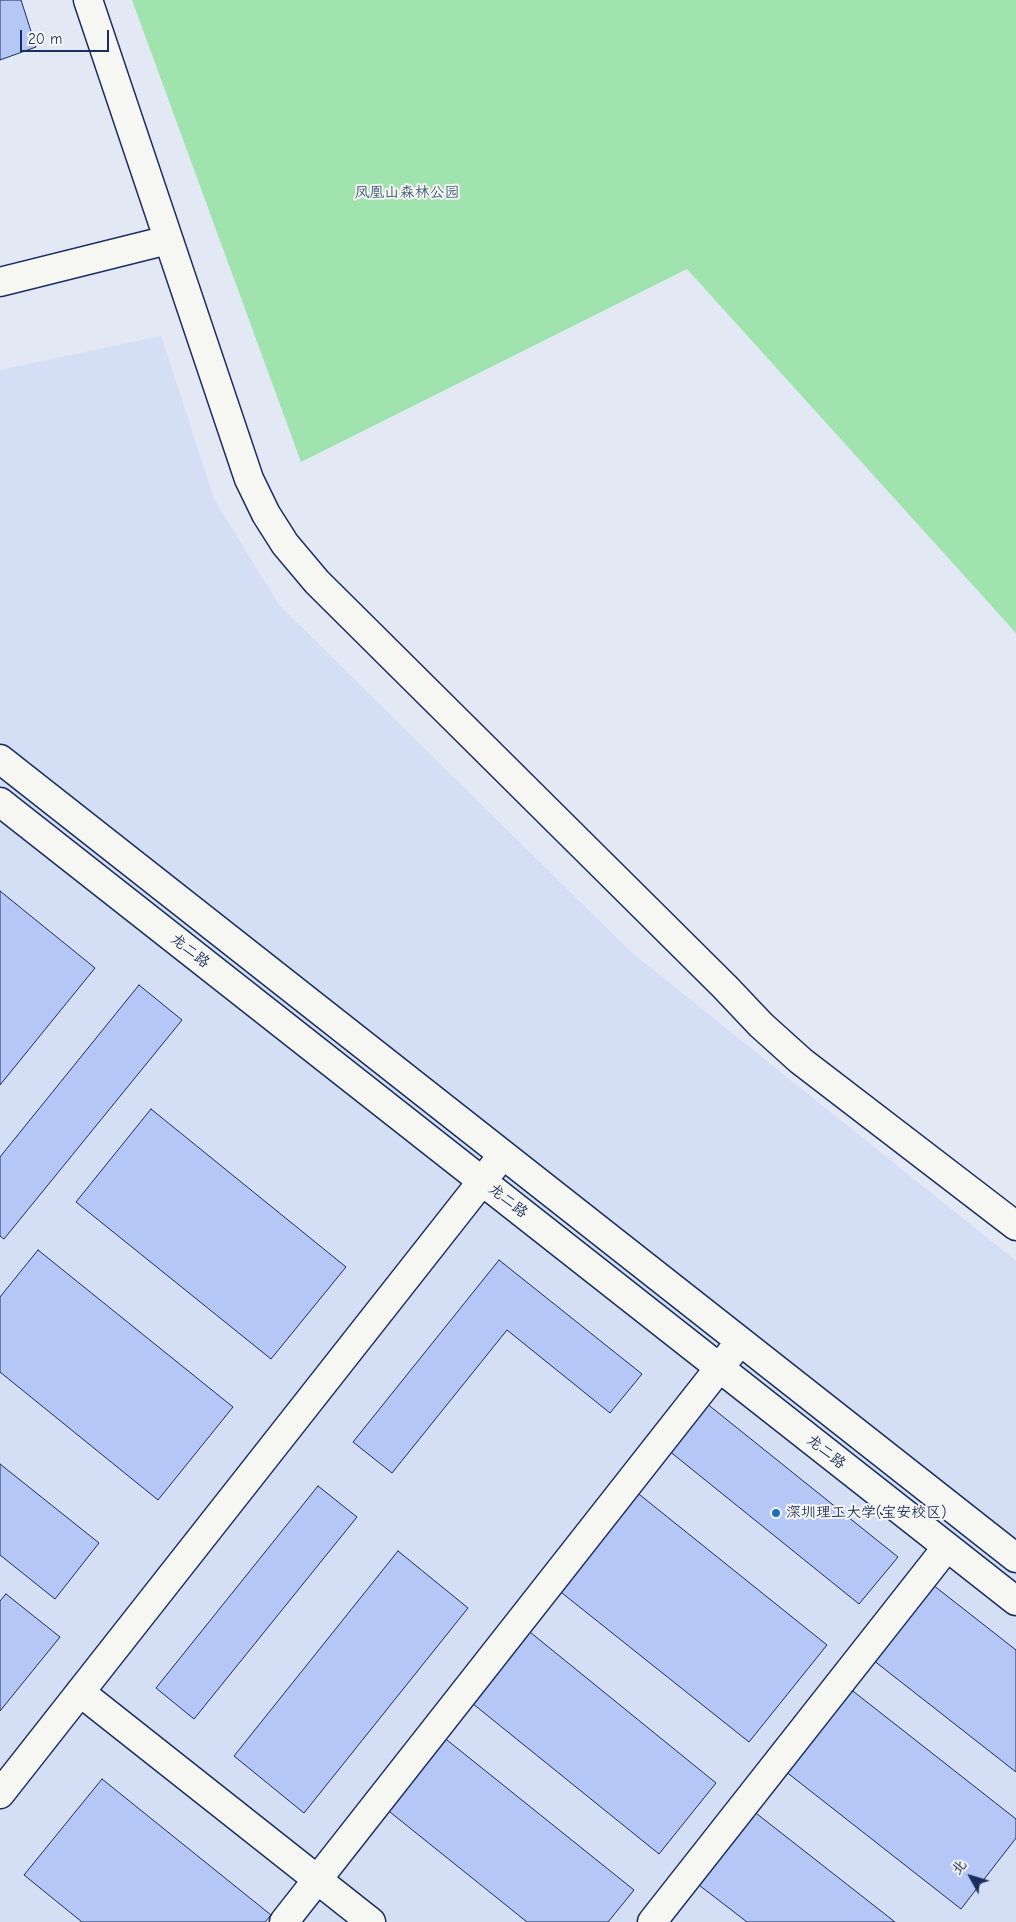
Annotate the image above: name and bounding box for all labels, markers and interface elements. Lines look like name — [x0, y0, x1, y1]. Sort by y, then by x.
scale bar — [22, 20, 111, 52]
text: 20 m — [28, 30, 62, 48]
park label: 凤凰山森林公园 — [355, 184, 459, 202]
street label: 龙二路 — [167, 930, 213, 972]
street label: 龙二路 — [485, 1180, 531, 1222]
street label: 龙二路 — [803, 1431, 849, 1473]
place label: 深圳理工大学(宝安校区) — [786, 1504, 946, 1522]
marker: 深圳理工大学(宝安校区) — [770, 1507, 782, 1519]
north arrow — [946, 1852, 996, 1902]
text: 北 — [948, 1856, 970, 1878]

